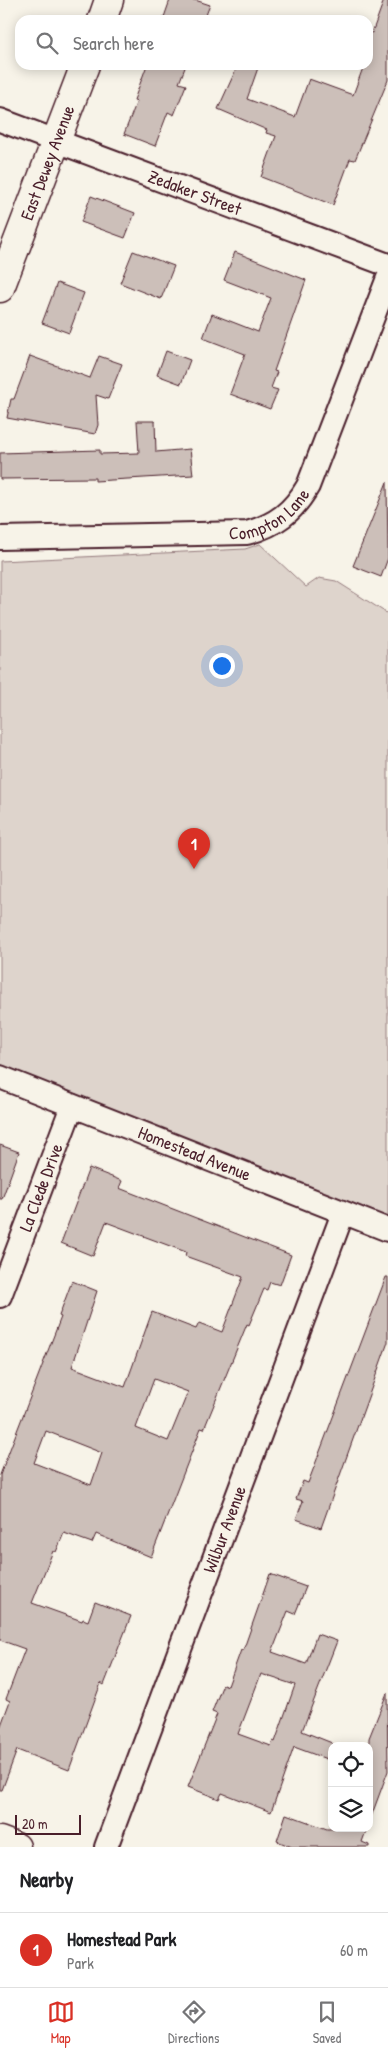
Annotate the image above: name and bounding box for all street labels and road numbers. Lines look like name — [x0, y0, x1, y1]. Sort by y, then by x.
street label: East Dewey Avenue — [14, 102, 80, 224]
street label: Zedaker Street — [145, 163, 246, 222]
street label: Compton Lane — [229, 484, 315, 545]
street label: Homestead Avenue — [135, 1120, 255, 1187]
street label: La Clede Drive — [13, 1140, 69, 1235]
street label: Wilbur Avenue — [197, 1482, 252, 1576]

